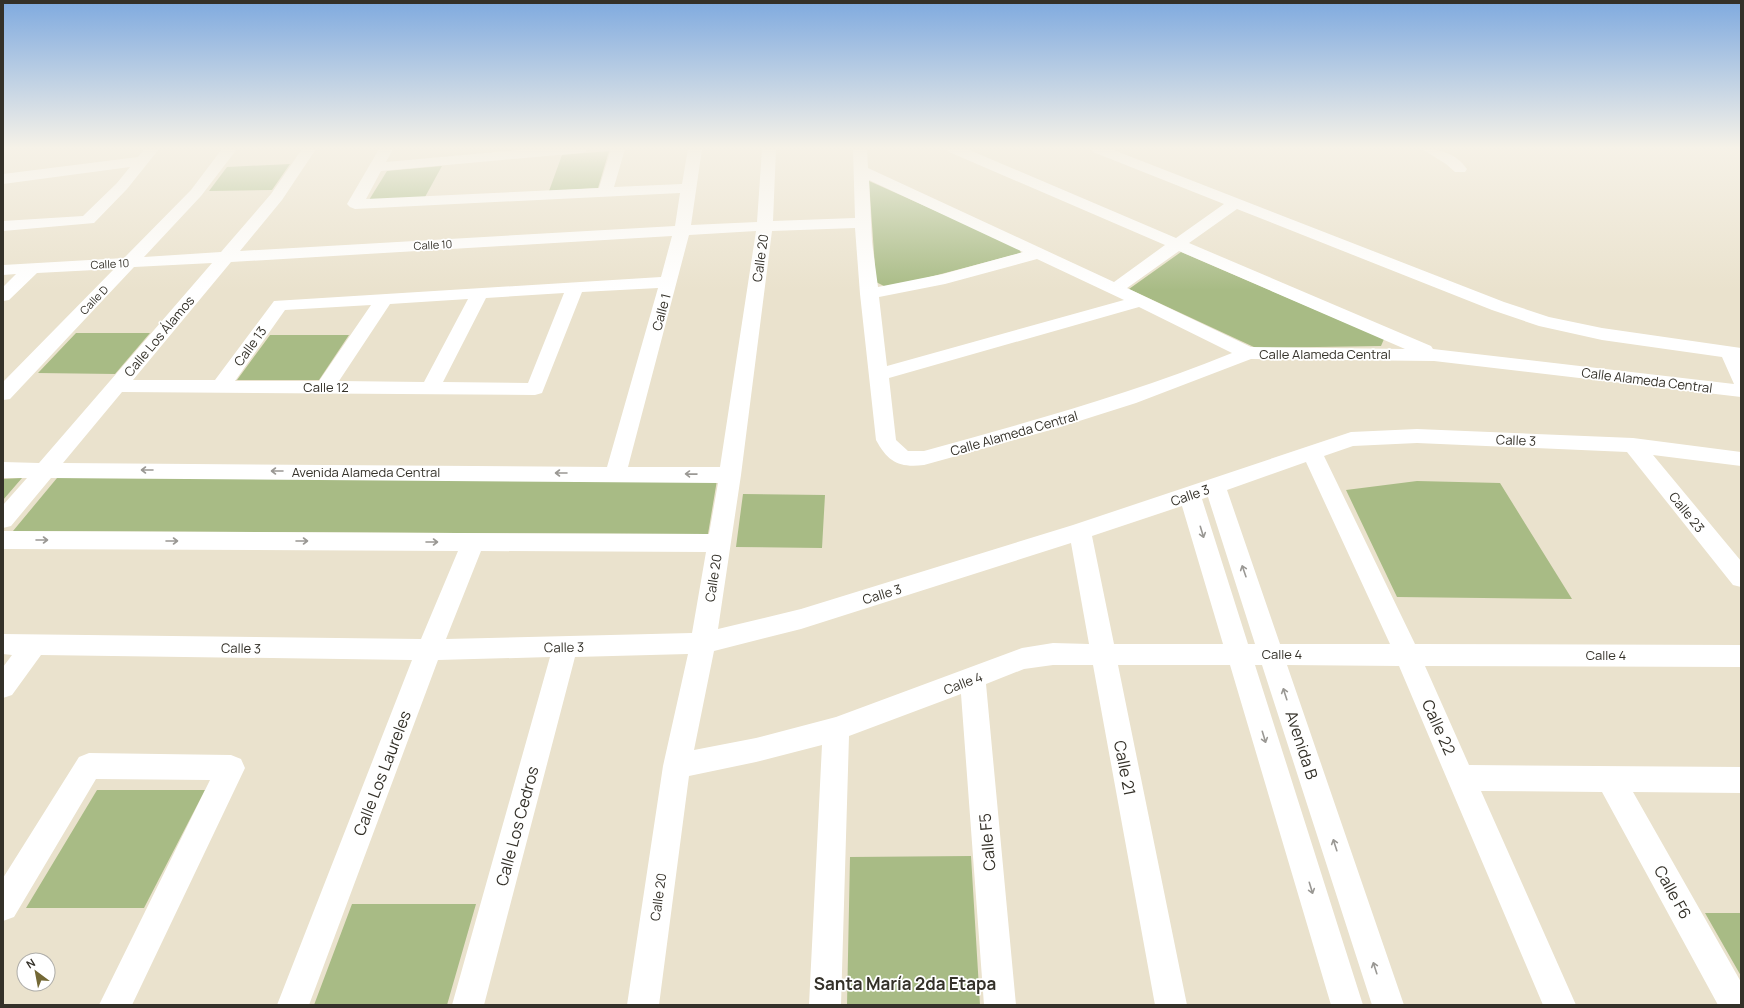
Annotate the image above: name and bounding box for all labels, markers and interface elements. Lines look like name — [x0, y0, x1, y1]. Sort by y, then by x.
street label: Calle 20 — [748, 233, 772, 283]
street label: Calle 10 — [413, 236, 453, 253]
street label: Calle 10 — [90, 255, 130, 272]
street label: Calle D — [76, 282, 111, 318]
street label: Calle 1 — [647, 291, 675, 333]
street label: Calle Los Álamos — [120, 292, 198, 380]
street label: Calle 13 — [229, 322, 271, 370]
street label: Calle Alameda Central — [1259, 345, 1391, 363]
street label: Calle Alameda Central — [1581, 363, 1713, 397]
street label: Calle 12 — [303, 378, 349, 396]
street label: Calle Alameda Central — [948, 406, 1080, 460]
street label: Calle 3 — [1496, 430, 1536, 450]
street label: Avenida Alameda Central — [292, 463, 440, 481]
one-way arrow — [141, 466, 154, 474]
one-way arrow — [271, 467, 284, 475]
one-way arrow — [555, 469, 568, 477]
one-way arrow — [685, 470, 698, 478]
street label: Calle 3 — [1168, 480, 1212, 510]
street label: Calle 23 — [1665, 488, 1709, 536]
one-way arrow — [1199, 526, 1206, 539]
one-way arrow — [35, 536, 48, 544]
one-way arrow — [165, 537, 178, 545]
one-way arrow — [295, 537, 308, 545]
one-way arrow — [425, 538, 438, 546]
street label: Calle 20 — [700, 553, 726, 603]
one-way arrow — [1240, 565, 1247, 578]
street label: Calle 3 — [860, 580, 904, 608]
street label: Calle 3 — [544, 638, 584, 656]
street label: Calle 3 — [221, 639, 261, 657]
street label: Calle 4 — [1262, 645, 1303, 663]
street label: Calle 4 — [1586, 646, 1627, 664]
street label: Calle 4 — [941, 667, 985, 699]
one-way arrow — [1281, 688, 1288, 701]
street label: Calle 22 — [1417, 696, 1461, 758]
street label: Calle Los Laureles — [348, 707, 416, 839]
street label: Avenida B — [1281, 708, 1323, 782]
one-way arrow — [1261, 730, 1268, 743]
street label: Calle 21 — [1109, 739, 1141, 797]
street label: Calle Los Cedros — [490, 764, 544, 888]
street label: Calle F5 — [974, 812, 1000, 872]
one-way arrow — [1331, 838, 1338, 851]
street label: Calle F6 — [1649, 861, 1697, 923]
street label: Calle 20 — [646, 872, 670, 922]
one-way arrow — [1308, 881, 1315, 894]
north arrow — [16, 952, 56, 992]
text: N — [23, 955, 38, 972]
one-way arrow — [1371, 962, 1379, 974]
district label: Santa María 2da Etapa — [814, 972, 996, 995]

